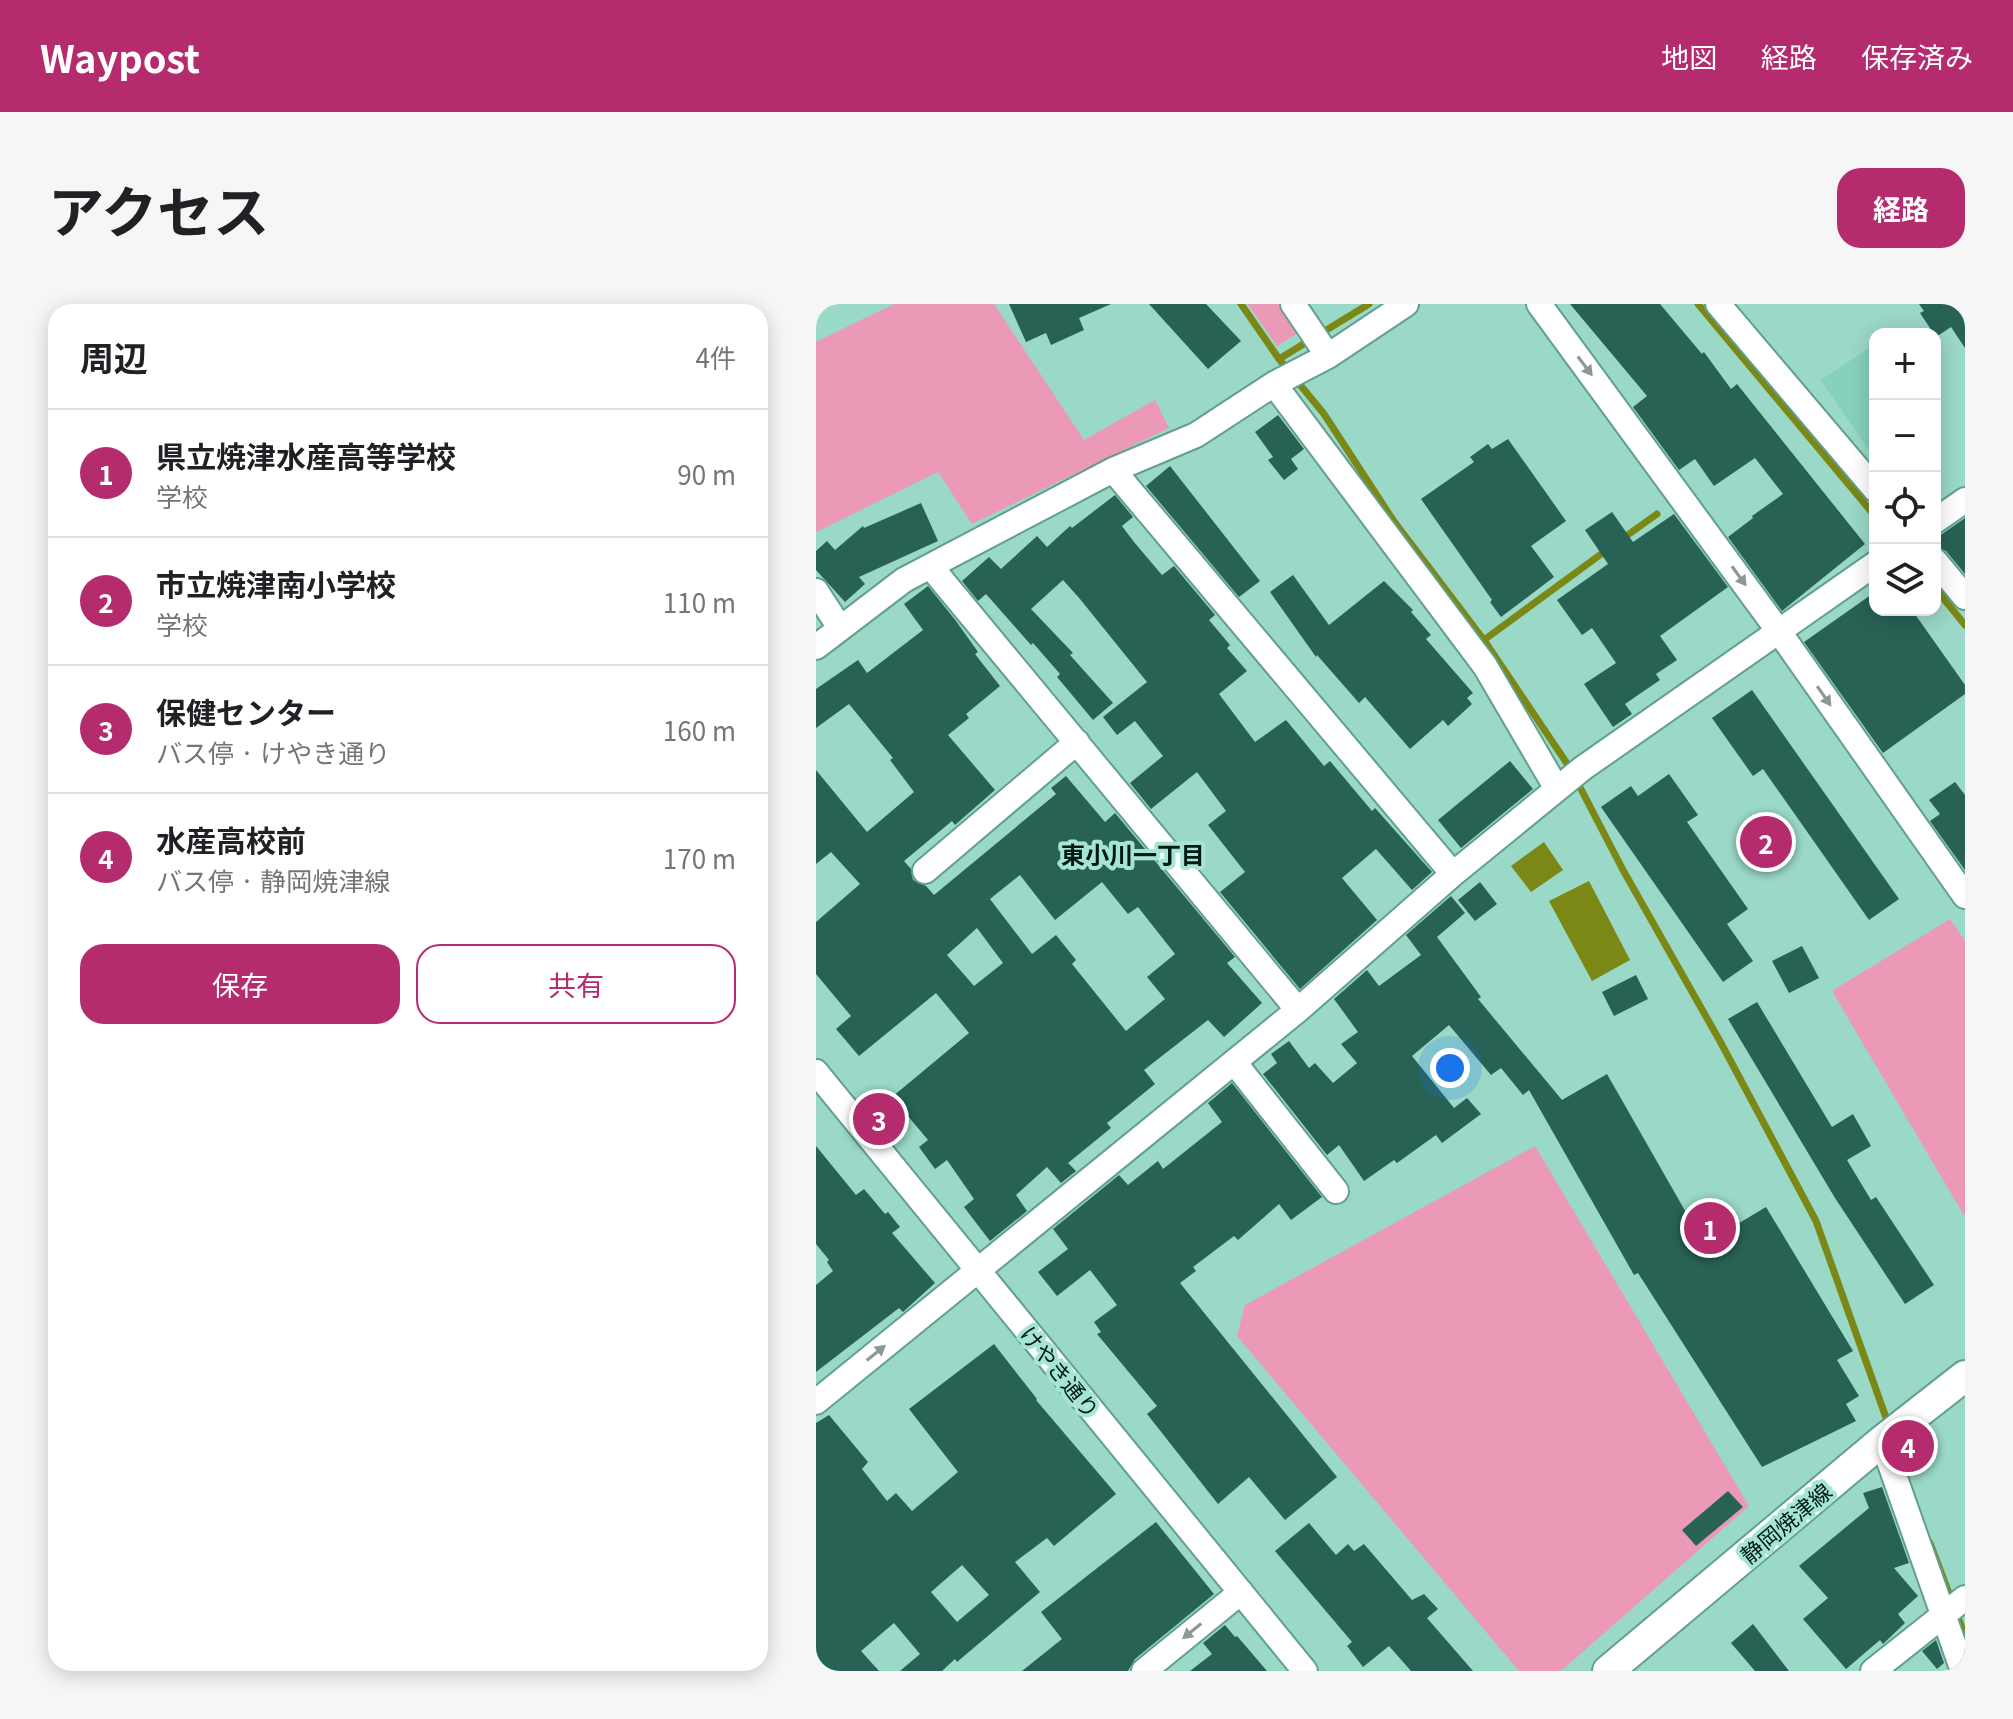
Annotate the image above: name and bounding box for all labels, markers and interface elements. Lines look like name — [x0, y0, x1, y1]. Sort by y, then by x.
text: Waypost — [40, 29, 200, 84]
text: 地図 — [1661, 36, 1717, 76]
text: 経路 — [1761, 36, 1817, 76]
text: 保存済み — [1861, 36, 1973, 76]
text: アクセス — [48, 168, 269, 249]
button: 経路 — [1837, 168, 1965, 248]
map controls — [1869, 328, 1941, 616]
button: + — [1869, 328, 1941, 400]
text: 周辺 — [80, 332, 148, 381]
text: 4件 — [696, 338, 736, 375]
one-way arrow — [1577, 356, 1593, 377]
button: − — [1869, 400, 1941, 472]
text: 県立焼津水産高等学校 — [156, 433, 456, 477]
text: 1 — [98, 455, 114, 492]
text: 90 m — [677, 455, 736, 492]
button: locate — [1869, 472, 1941, 544]
text: 学校 — [156, 477, 208, 514]
button: layers — [1869, 544, 1941, 616]
text: 市立焼津南小学校 — [156, 561, 396, 605]
one-way arrow — [1730, 566, 1746, 587]
text: 2 — [98, 583, 114, 620]
text: 110 m — [663, 583, 736, 620]
text: 学校 — [156, 605, 208, 642]
one-way arrow — [1816, 686, 1832, 707]
text: 保健センター — [156, 689, 336, 733]
text: 3 — [98, 711, 114, 748]
text: 160 m — [663, 711, 736, 748]
text: バス停 · けやき通り — [156, 733, 390, 770]
pin: 2 — [1740, 812, 1792, 872]
text: 水産高校前 — [156, 817, 306, 861]
district label: 東小川一丁目 — [1061, 836, 1205, 871]
text: 4 — [98, 839, 114, 876]
text: 170 m — [663, 839, 736, 876]
text: バス停 · 静岡焼津線 — [156, 861, 390, 898]
button: 保存 — [80, 944, 400, 1024]
button: 共有 — [416, 944, 736, 1024]
your location — [1430, 1048, 1470, 1088]
pin: 3 — [853, 1089, 905, 1149]
pin: 1 — [1684, 1198, 1736, 1258]
street label: けやき通り — [1014, 1318, 1108, 1424]
one-way arrow — [866, 1345, 886, 1362]
pin: 4 — [1882, 1416, 1934, 1476]
street label: 静岡焼津線 — [1733, 1474, 1837, 1570]
one-way arrow — [1182, 1623, 1203, 1640]

